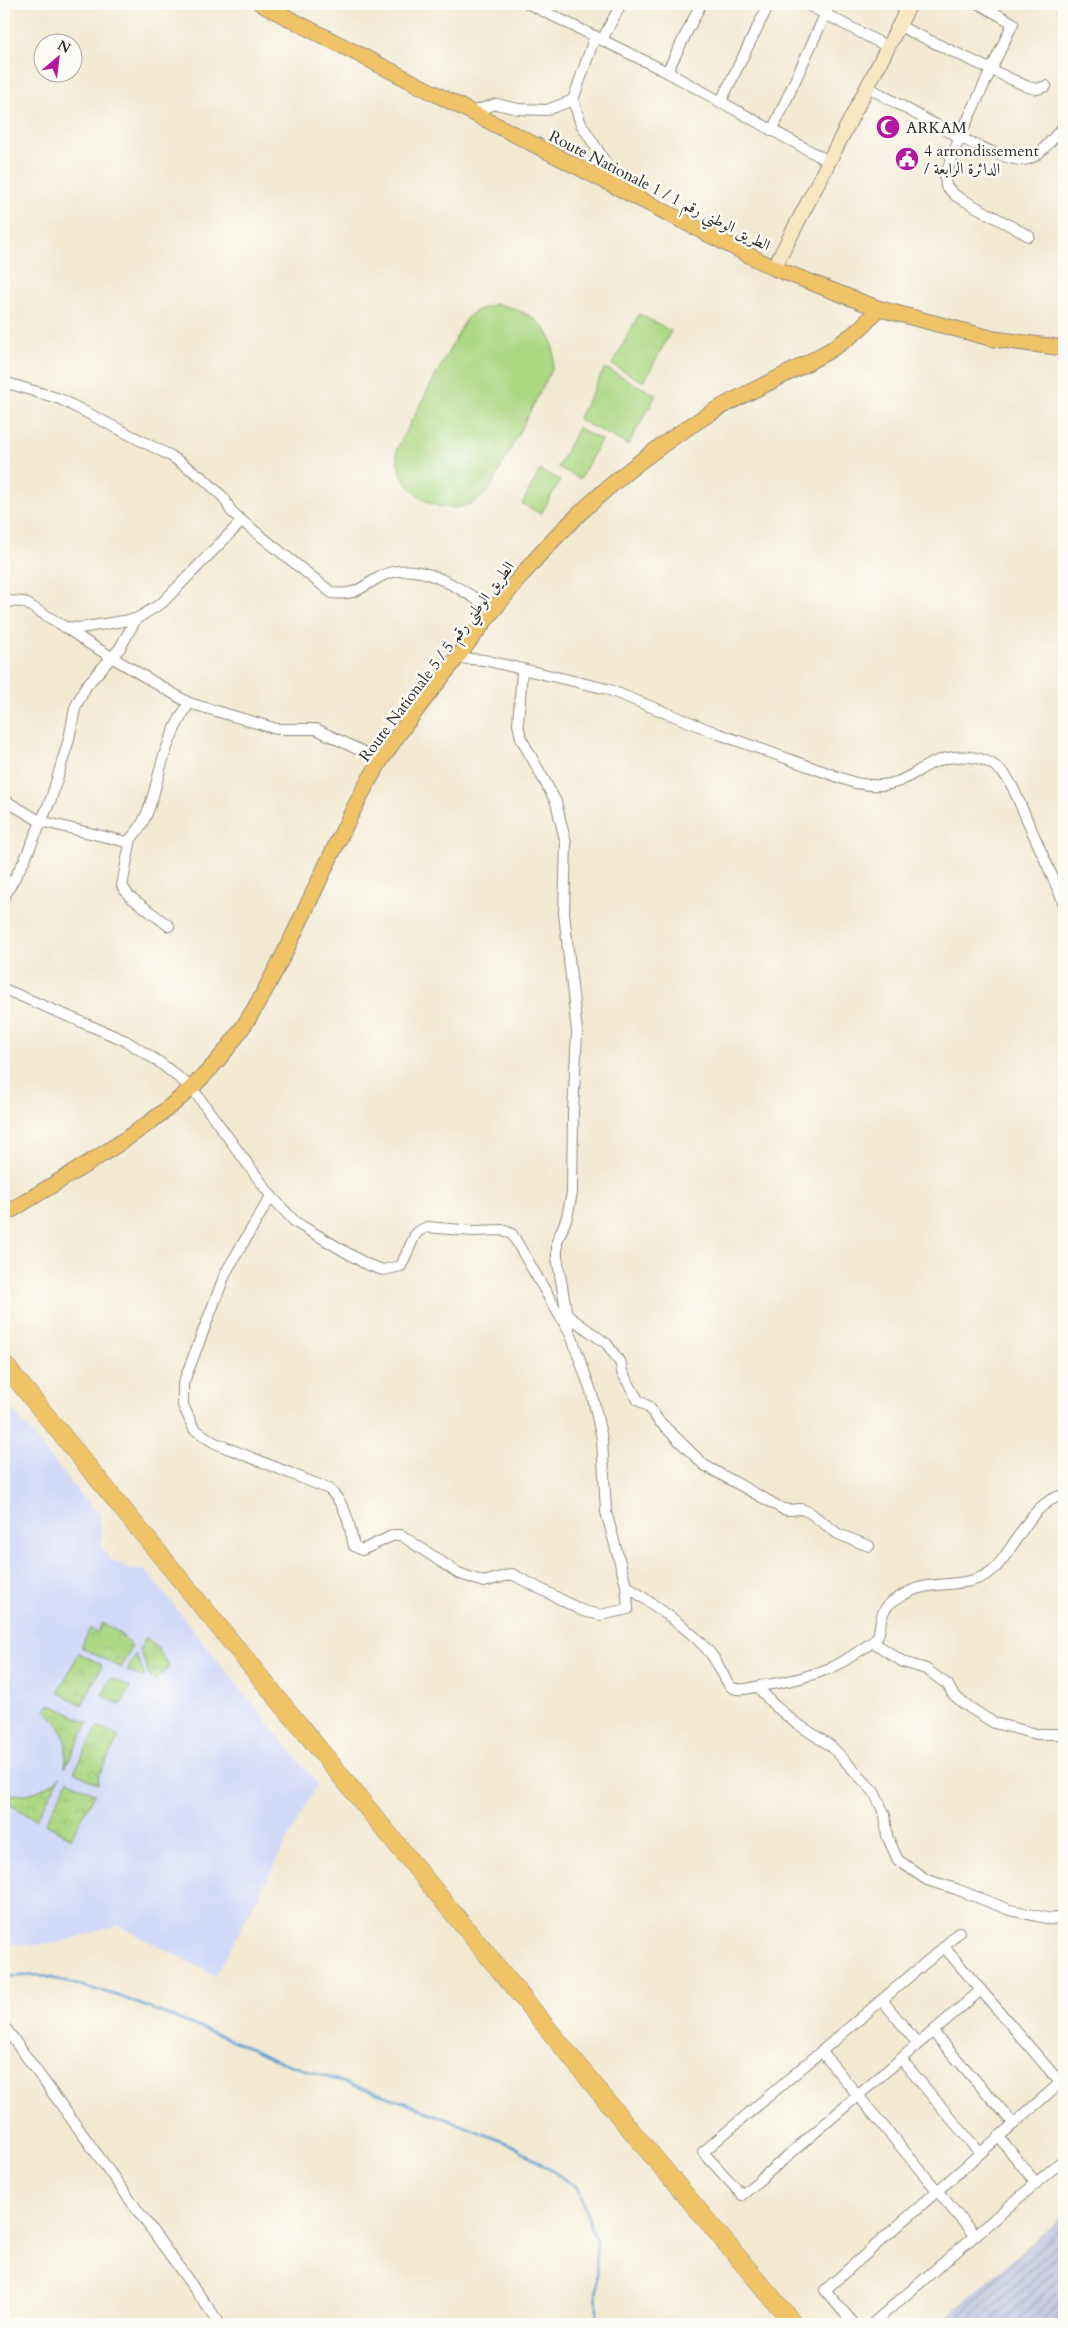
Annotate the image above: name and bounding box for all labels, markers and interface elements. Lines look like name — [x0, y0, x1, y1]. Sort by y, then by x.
north arrow — [32, 32, 82, 82]
text: N — [54, 36, 74, 58]
mosque icon: ARKAM — [875, 114, 901, 140]
place label: ARKAM — [906, 117, 967, 139]
street label: Route Nationale 1 / الطريق الوطني رقم 1 — [543, 125, 774, 260]
place label: 4 arrondissement / الدائرة الرابعة — [924, 140, 1039, 180]
public building icon: 4 arrondissement / الدائرة الرابعة — [894, 146, 920, 172]
street label: Route Nationale 5 / الطريق الوطني رقم 5 — [354, 557, 523, 769]

